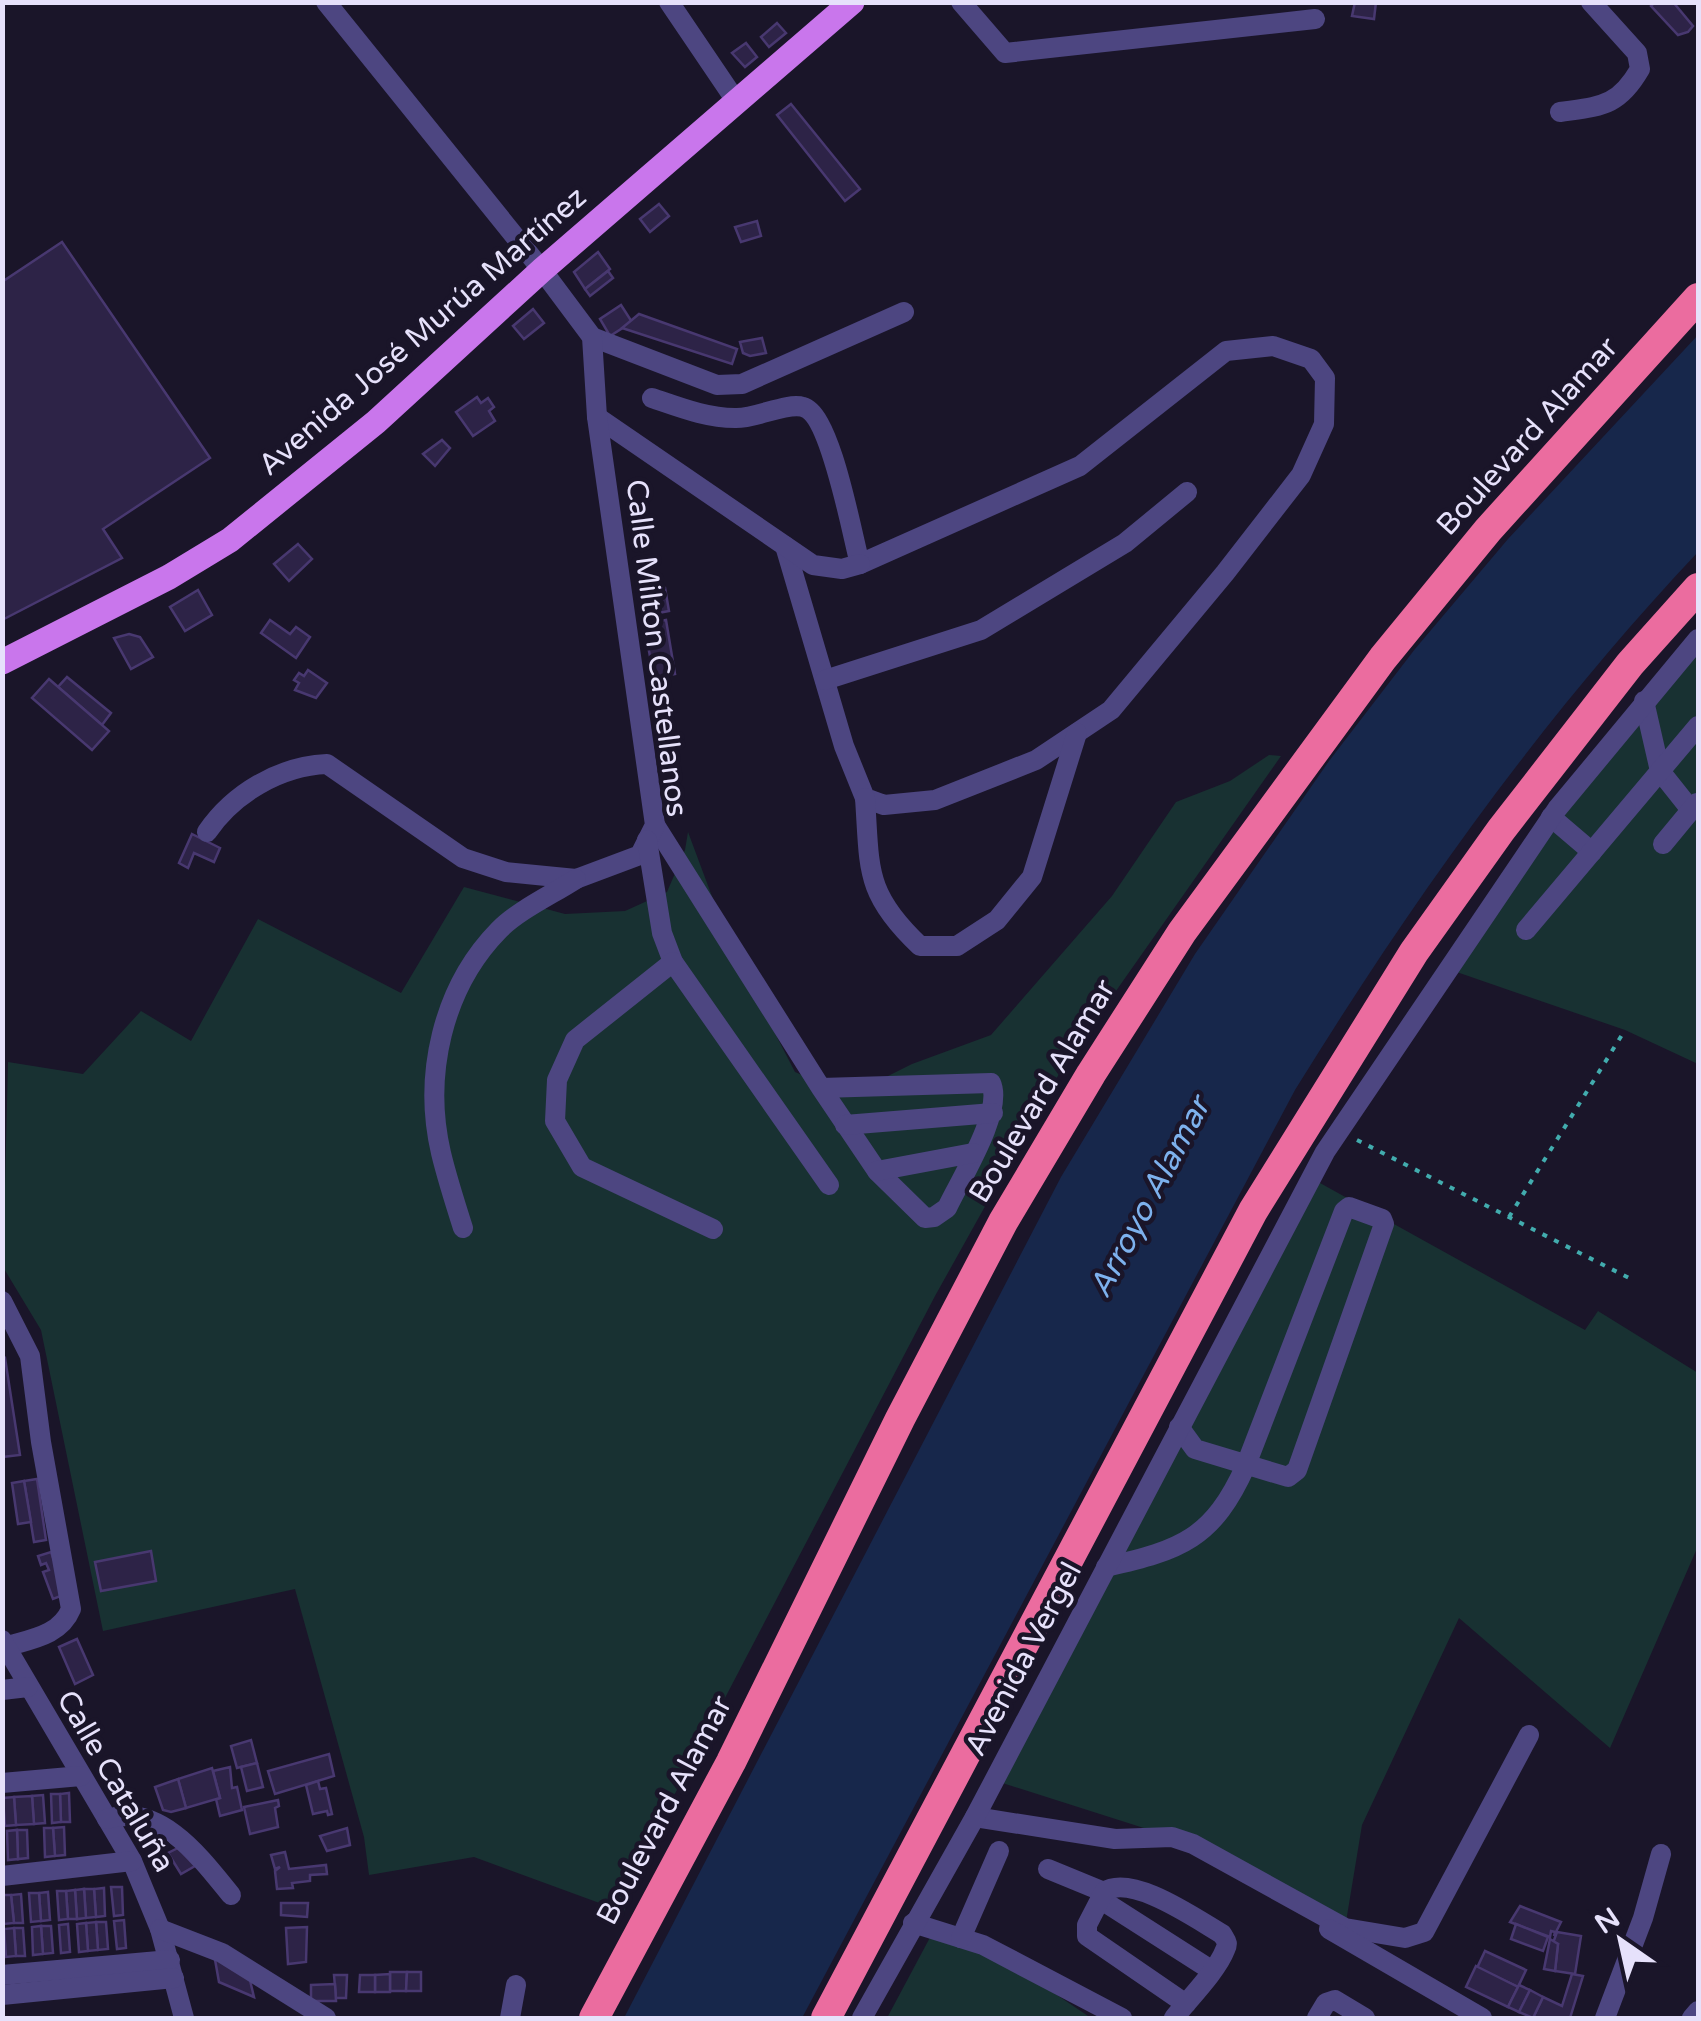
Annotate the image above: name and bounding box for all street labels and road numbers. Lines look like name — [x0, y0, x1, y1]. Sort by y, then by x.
street label: Avenida José Murúa Martínez — [251, 179, 594, 484]
street label: Boulevard Alamar — [1429, 329, 1627, 543]
street label: Calle Milton Castellanos — [617, 477, 696, 819]
street label: Boulevard Alamar — [961, 972, 1124, 1210]
street label: Avenida Vergel — [957, 1556, 1090, 1762]
street label: Calle Cataluña — [49, 1684, 183, 1879]
street label: Boulevard Alamar — [588, 1689, 741, 1931]

